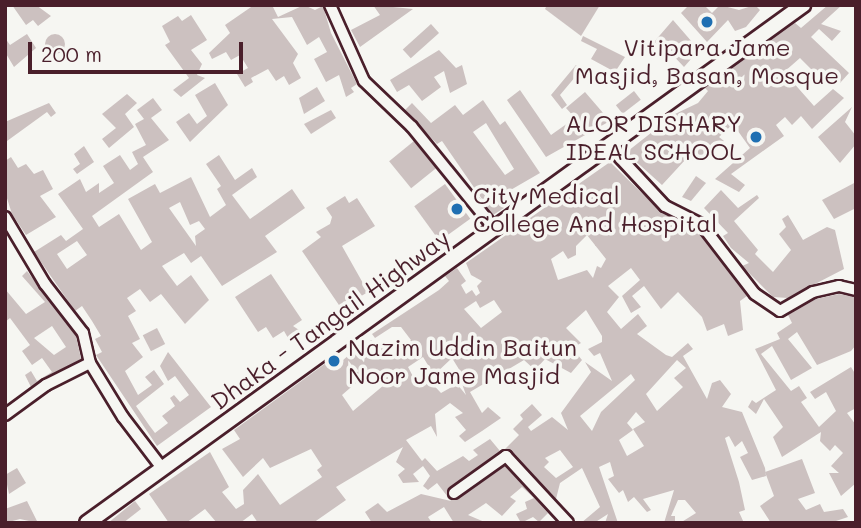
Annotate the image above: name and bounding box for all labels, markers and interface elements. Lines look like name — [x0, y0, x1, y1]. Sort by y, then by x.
marker: Vitipara Jame Masjid, Basan, Mosque — [699, 14, 715, 30]
scale bar — [32, 28, 247, 72]
place label: Vitipara Jame Masjid, Basan, Mosque — [575, 33, 839, 89]
text: 200 m — [41, 40, 102, 67]
place label: ALOR DISHARY IDEAL SCHOOL — [565, 109, 742, 165]
marker: ALOR DISHARY IDEAL SCHOOL — [748, 129, 764, 145]
place label: City Medical College And Hospital — [473, 181, 717, 237]
marker: City Medical College And Hospital — [447, 199, 467, 219]
street label: Dhaka - Tangail Highway — [205, 223, 455, 415]
place label: Nazim Uddin Baitun Noor Jame Masjid — [348, 333, 577, 389]
marker: Nazim Uddin Baitun Noor Jame Masjid — [326, 353, 342, 369]

